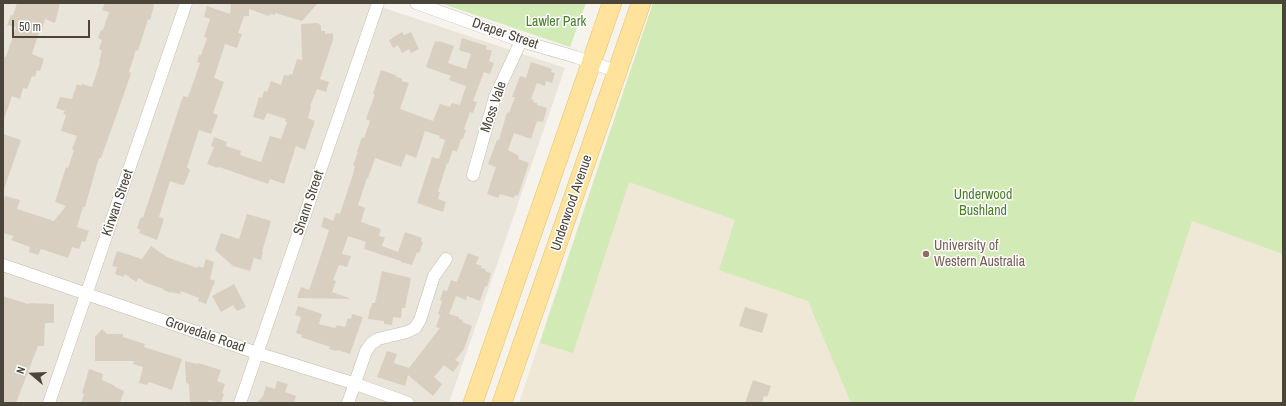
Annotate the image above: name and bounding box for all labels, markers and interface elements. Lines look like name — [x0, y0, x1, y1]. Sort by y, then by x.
scale bar — [14, 12, 92, 38]
park label: Lawler Park — [526, 14, 586, 30]
street label: Draper Street — [470, 15, 540, 53]
text: 50 m — [19, 19, 41, 35]
street label: Moss Vale — [477, 79, 511, 135]
street label: Underwood Avenue — [548, 153, 596, 253]
street label: Kirwan Street — [99, 167, 137, 239]
street label: Shann Street — [290, 169, 328, 237]
park label: Underwood Bushland — [954, 187, 1012, 220]
place label: University of Western Australia — [934, 238, 1025, 270]
marker: University of Western Australia — [921, 249, 931, 259]
street label: Grovedale Road — [163, 313, 247, 357]
north arrow — [12, 354, 52, 394]
text: N — [13, 365, 28, 375]

